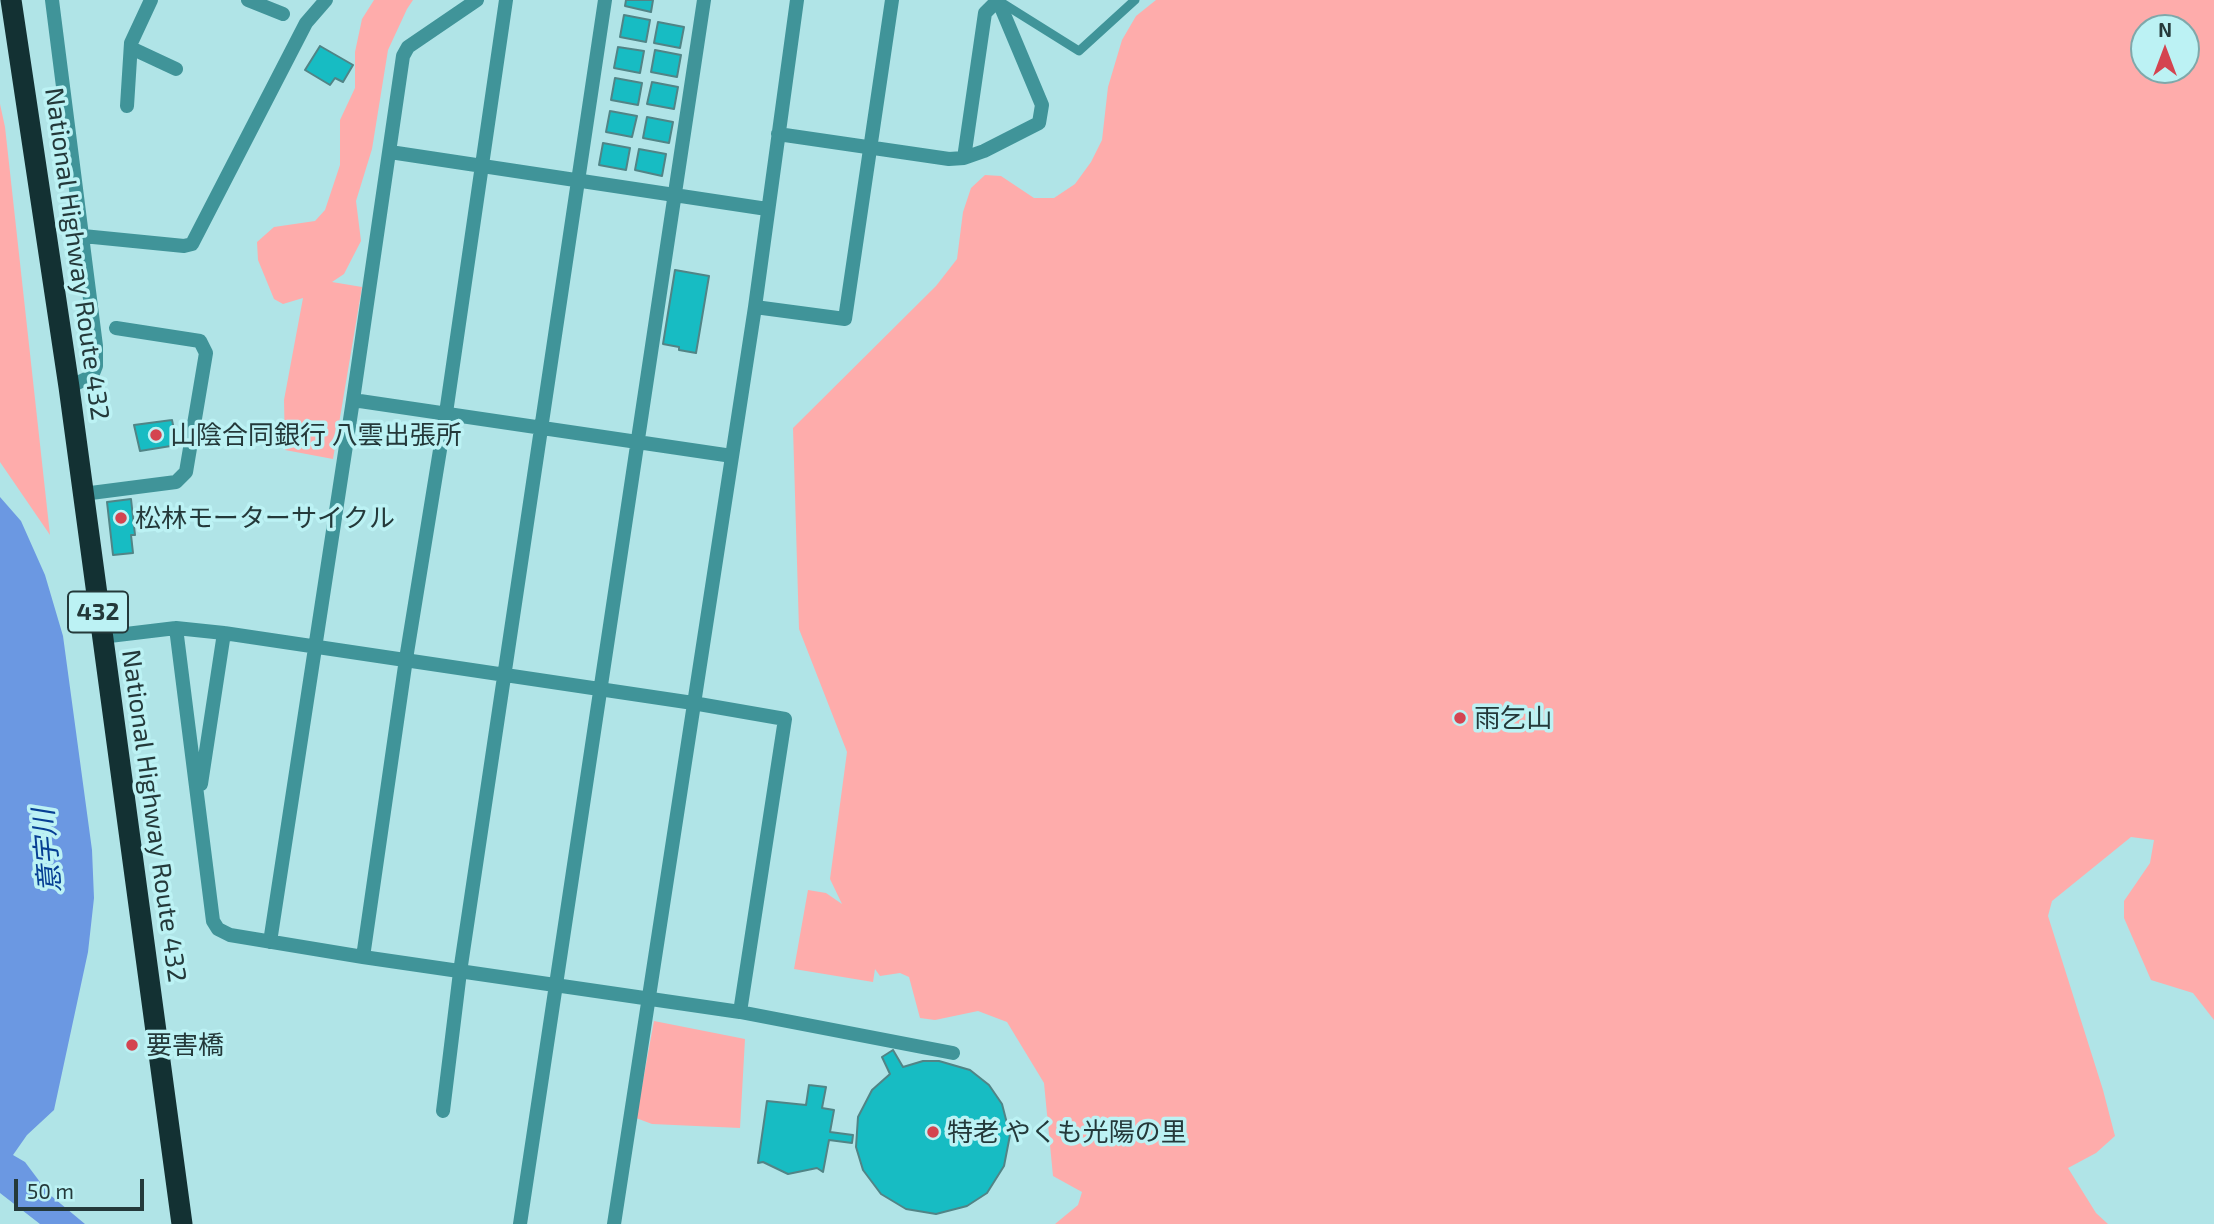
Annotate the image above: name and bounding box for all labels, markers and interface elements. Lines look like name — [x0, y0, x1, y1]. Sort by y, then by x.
north arrow — [2130, 14, 2200, 84]
text: N — [2158, 18, 2172, 41]
street label: National Highway Route 432 — [38, 86, 116, 422]
place label: 山陰合同銀行 八雲出張所 — [170, 419, 462, 451]
marker: 山陰合同銀行 八雲出張所 — [148, 427, 164, 443]
place label: 松林モーターサイクル — [135, 502, 395, 534]
marker: 松林モーターサイクル — [113, 510, 129, 526]
road number: 432 — [68, 592, 128, 632]
street label: National Highway Route 432 — [115, 648, 193, 984]
place label: 雨乞山 — [1474, 702, 1552, 734]
marker: 雨乞山 — [1452, 710, 1468, 726]
water label: 意宇川 — [27, 808, 67, 894]
place label: 要害橋 — [146, 1029, 224, 1061]
marker: 要害橋 — [124, 1037, 140, 1053]
place label: 特老 やくも光陽の里 — [947, 1116, 1187, 1148]
marker: 特老 やくも光陽の里 — [925, 1124, 941, 1140]
scale bar — [18, 1164, 147, 1208]
text: 50 m — [27, 1178, 74, 1203]

